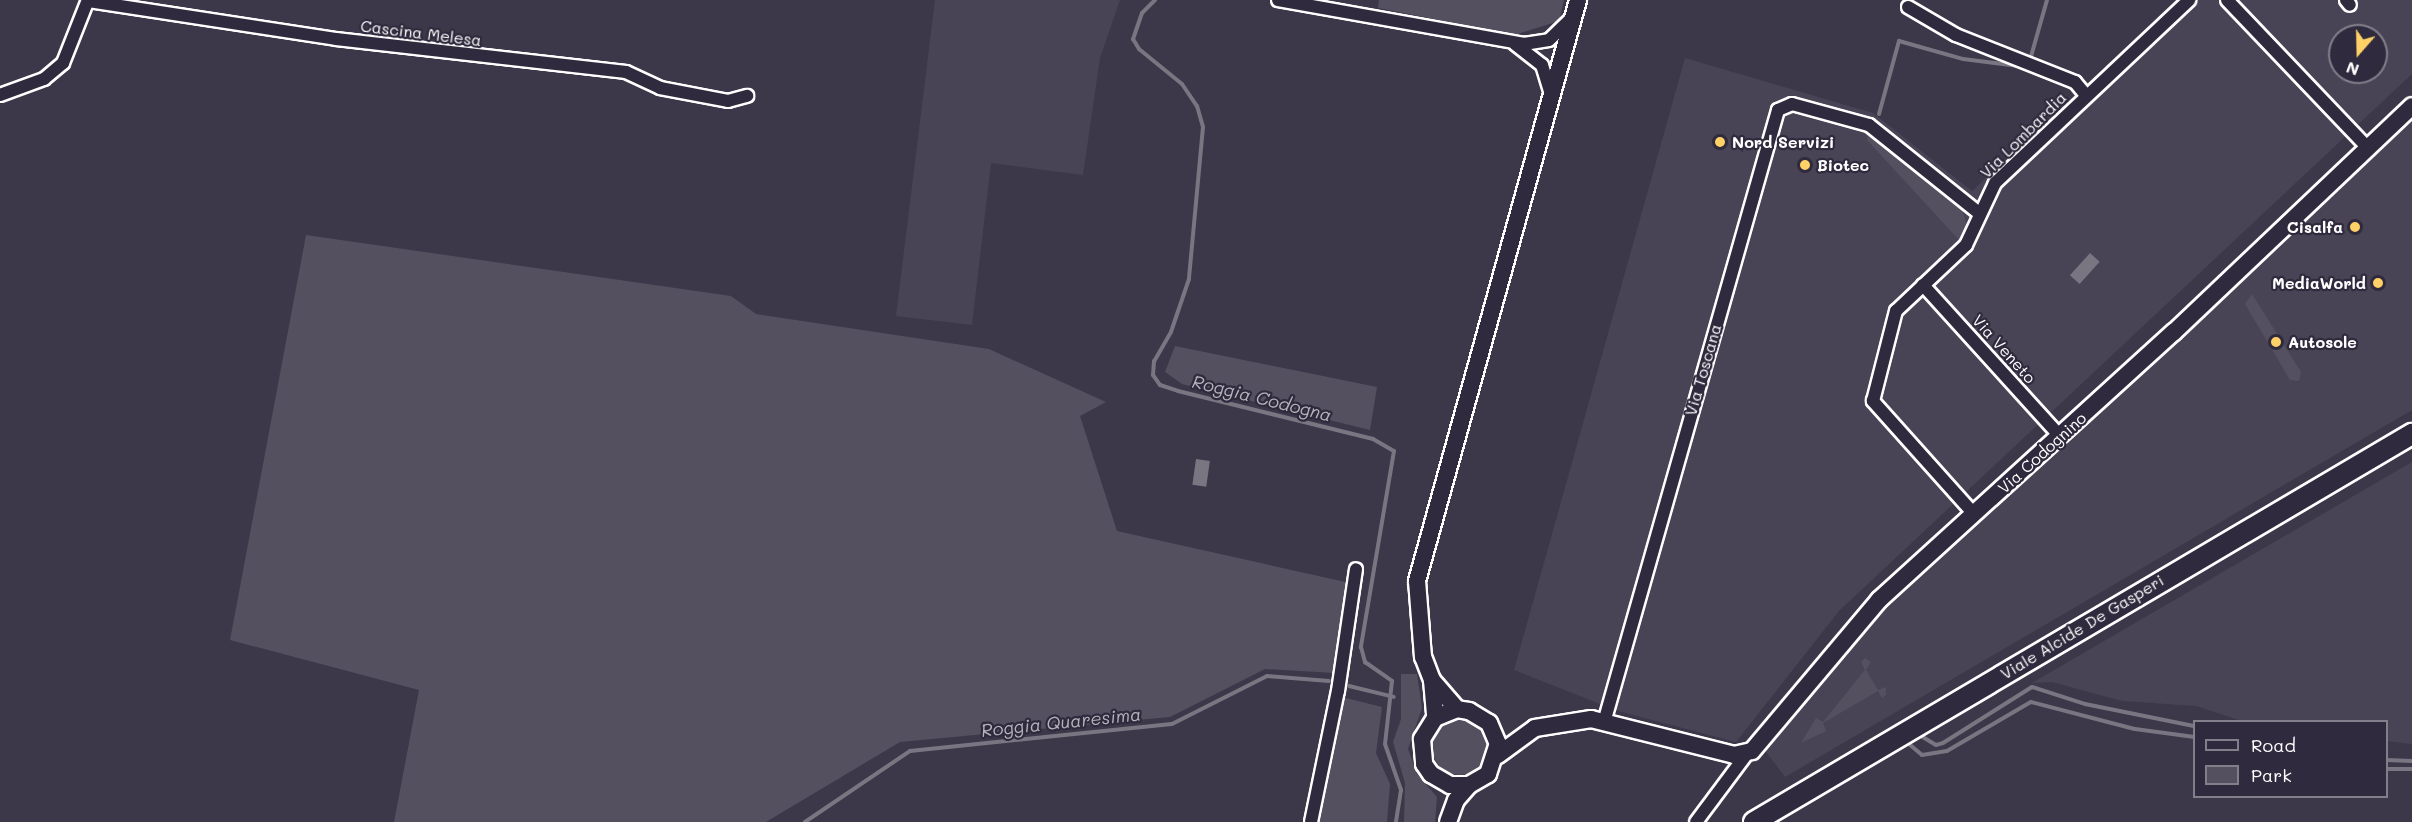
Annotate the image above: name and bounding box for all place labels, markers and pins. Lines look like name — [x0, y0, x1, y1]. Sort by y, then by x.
place label: Nord Servizi — [1732, 132, 1834, 152]
marker: Nord Servizi — [1713, 135, 1727, 149]
place label: Biotec — [1817, 155, 1869, 175]
marker: Biotec — [1798, 158, 1812, 172]
place label: Cisalfa — [2287, 217, 2343, 237]
marker: Cisalfa — [2348, 220, 2362, 234]
place label: MediaWorld — [2272, 273, 2366, 293]
marker: MediaWorld — [2371, 276, 2385, 290]
place label: Autosole — [2288, 332, 2357, 352]
marker: Autosole — [2269, 335, 2283, 349]

